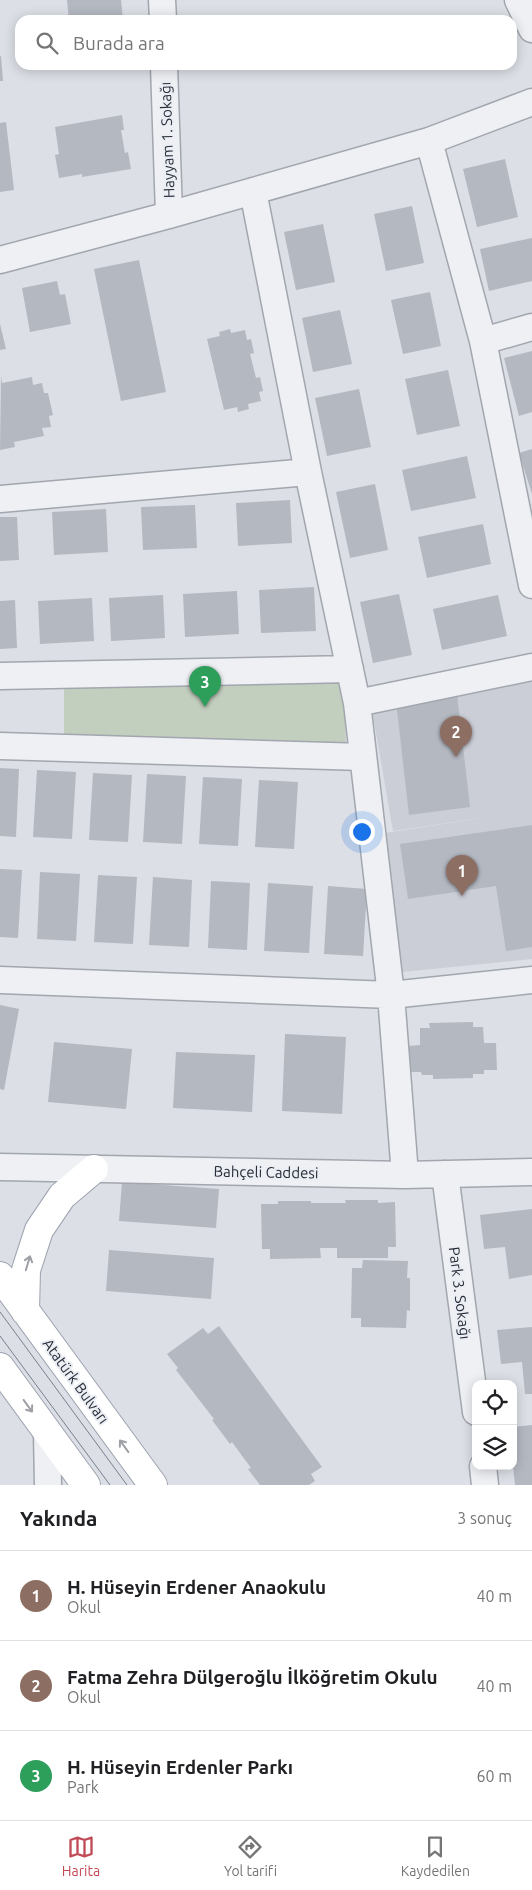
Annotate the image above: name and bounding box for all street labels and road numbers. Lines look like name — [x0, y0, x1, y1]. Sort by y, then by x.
street label: Hayyam 1. Sokağı — [156, 81, 178, 199]
street label: Bahçeli Caddesi — [213, 1163, 319, 1181]
street label: Park 3. Sokağı — [446, 1246, 474, 1340]
street label: Atatürk Bulvarı — [39, 1335, 113, 1427]

